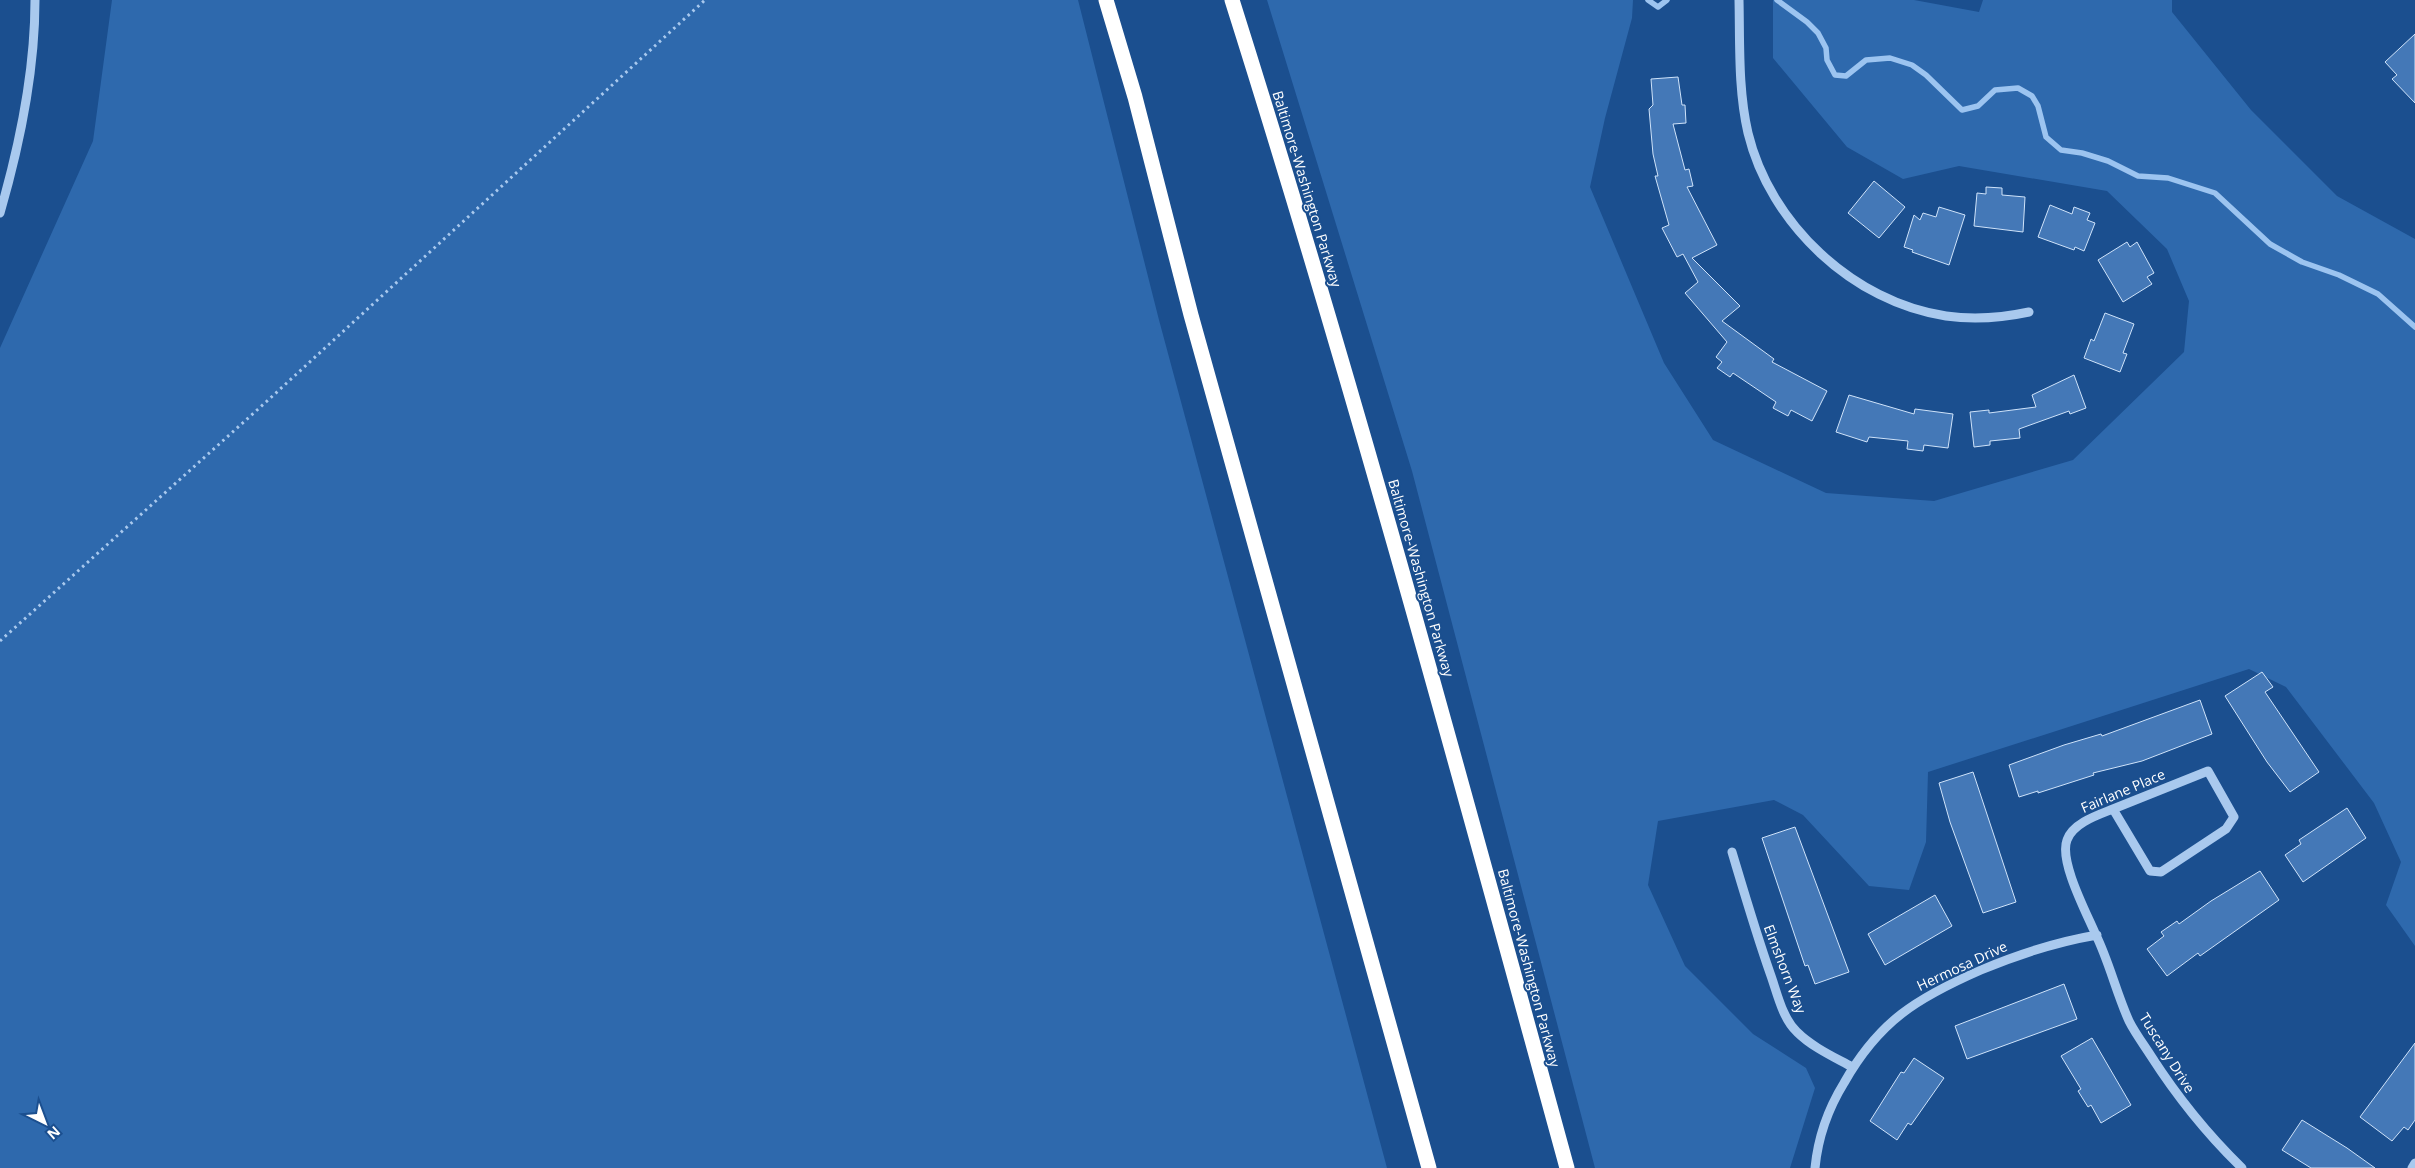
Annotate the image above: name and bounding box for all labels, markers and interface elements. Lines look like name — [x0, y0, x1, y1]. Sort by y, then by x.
street label: Baltimore-Washington Parkway — [1268, 88, 1347, 290]
street label: Baltimore-Washington Parkway — [1384, 477, 1459, 680]
street label: Fairlane Place — [2078, 764, 2168, 817]
street label: Baltimore-Washington Parkway — [1494, 867, 1565, 1070]
street label: Elmshorn Way — [1760, 922, 1811, 1017]
street label: Hermosa Drive — [1914, 936, 2010, 995]
street label: Tuscany Drive — [2135, 1009, 2200, 1096]
north arrow — [20, 1098, 70, 1148]
text: N — [43, 1122, 65, 1144]

